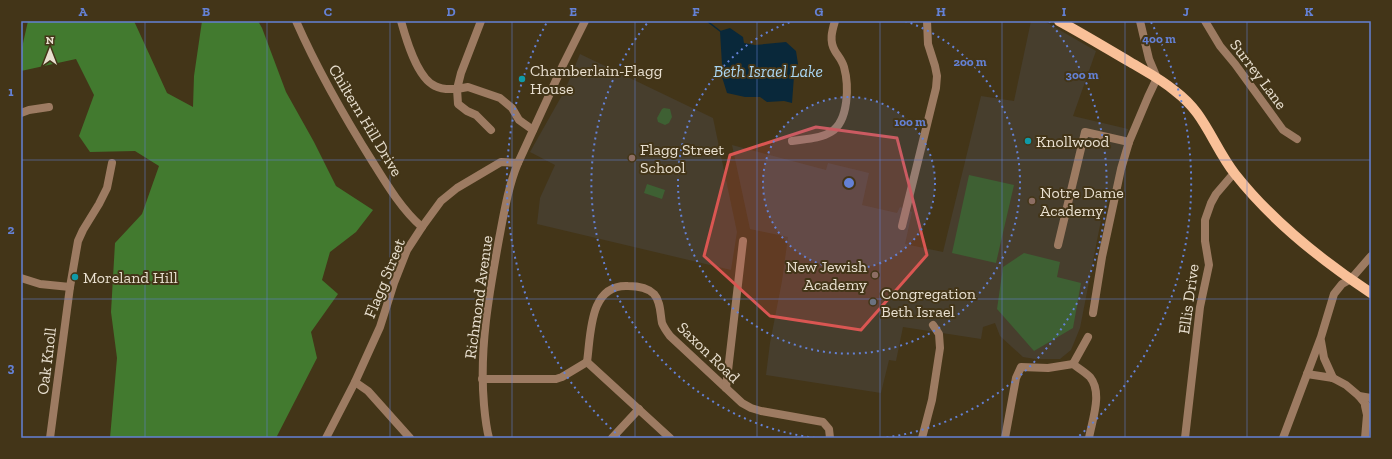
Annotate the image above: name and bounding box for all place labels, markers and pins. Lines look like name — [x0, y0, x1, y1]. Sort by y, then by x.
place label: Chamberlain-Flagg House — [530, 61, 663, 98]
marker: Chamberlain-Flagg House — [517, 74, 527, 84]
place label: Knollwood — [1036, 132, 1109, 151]
marker: Knollwood — [1023, 136, 1033, 146]
place label: Flagg Street School — [640, 140, 724, 177]
marker: Flagg Street School — [627, 153, 637, 163]
centre of rings — [842, 176, 856, 190]
place label: Notre Dame Academy — [1040, 183, 1124, 220]
marker: Notre Dame Academy — [1027, 196, 1037, 206]
place label: New Jewish Academy — [786, 257, 868, 294]
place label: Moreland Hill — [83, 268, 178, 287]
marker: New Jewish Academy — [870, 270, 880, 280]
marker: Moreland Hill — [70, 272, 80, 282]
place label: Congregation Beth Israel — [881, 284, 977, 321]
marker: Congregation Beth Israel — [868, 297, 878, 307]

